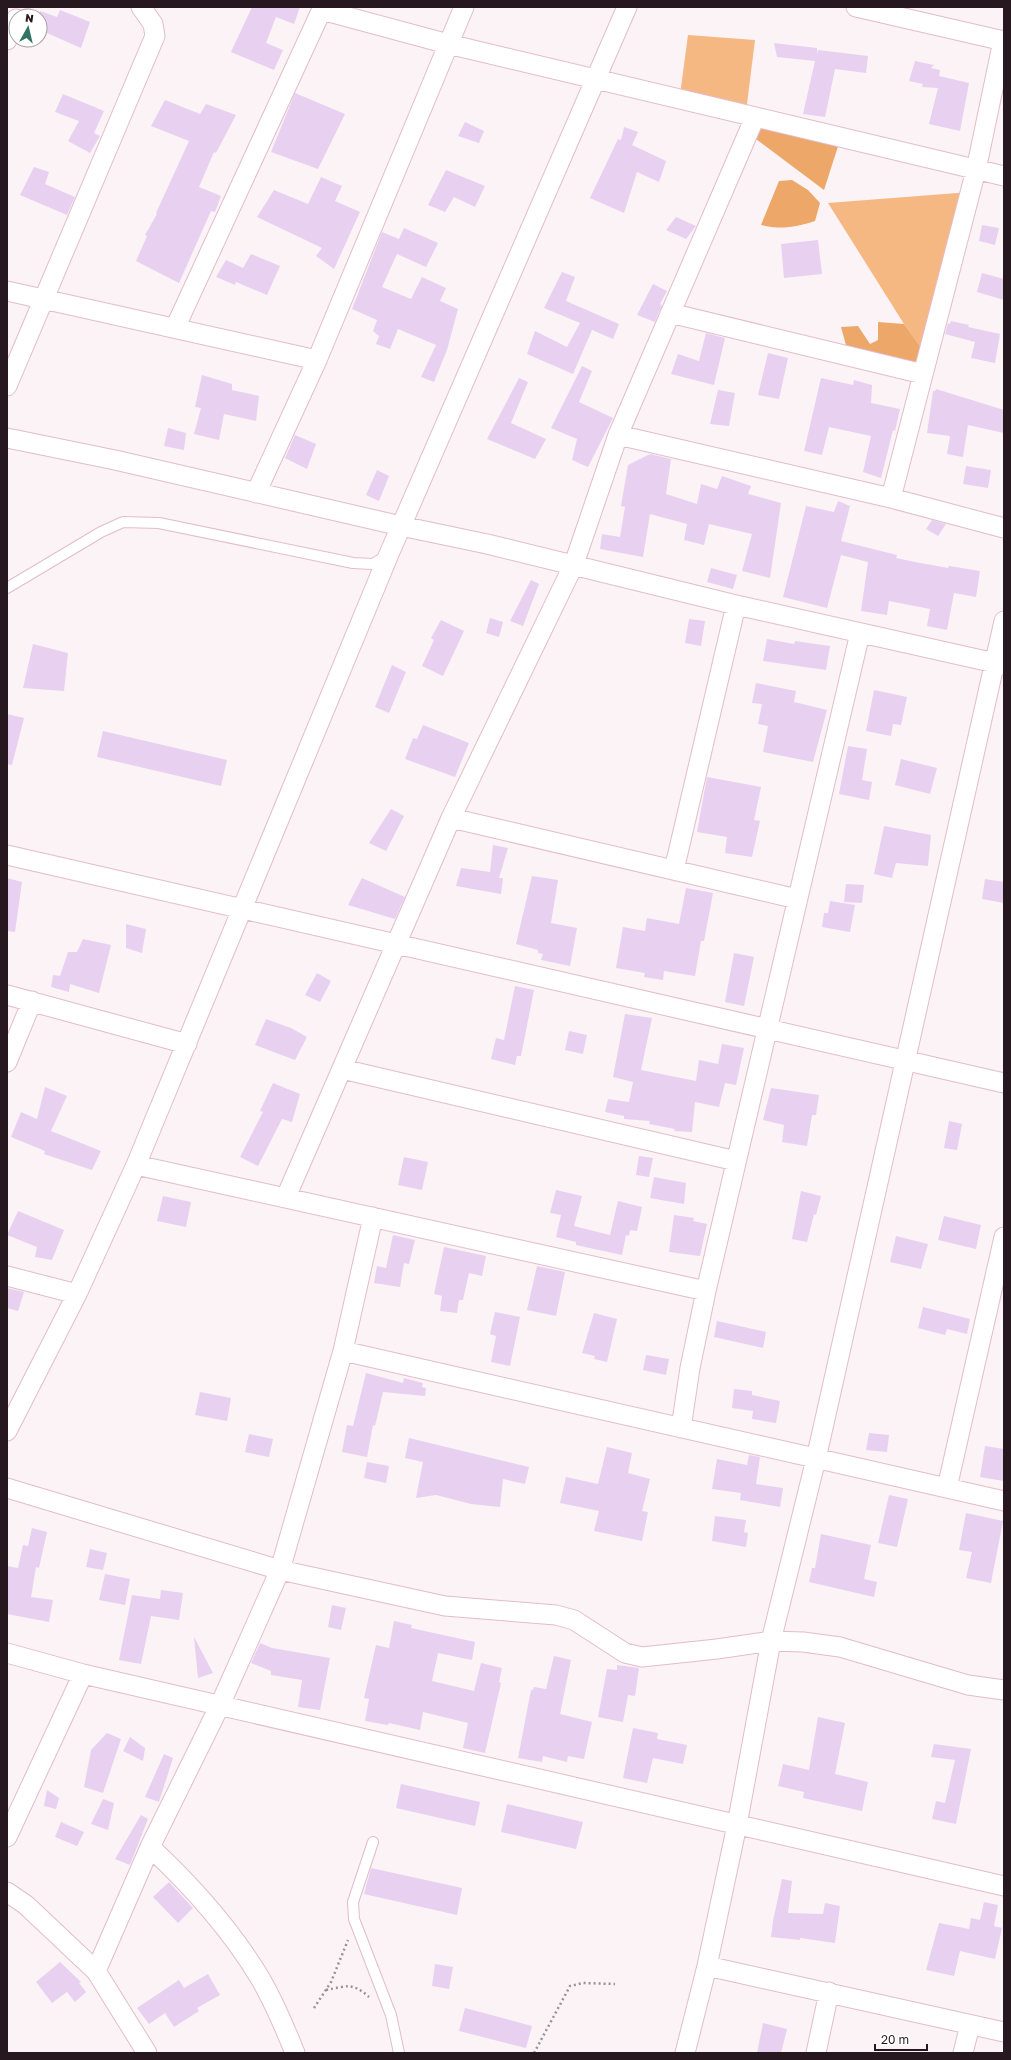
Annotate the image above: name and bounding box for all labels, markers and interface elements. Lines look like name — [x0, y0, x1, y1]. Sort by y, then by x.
north arrow — [8, 8, 48, 48]
text: N — [24, 11, 35, 25]
scale bar — [875, 2026, 927, 2052]
text: 20 m — [881, 2032, 909, 2047]

